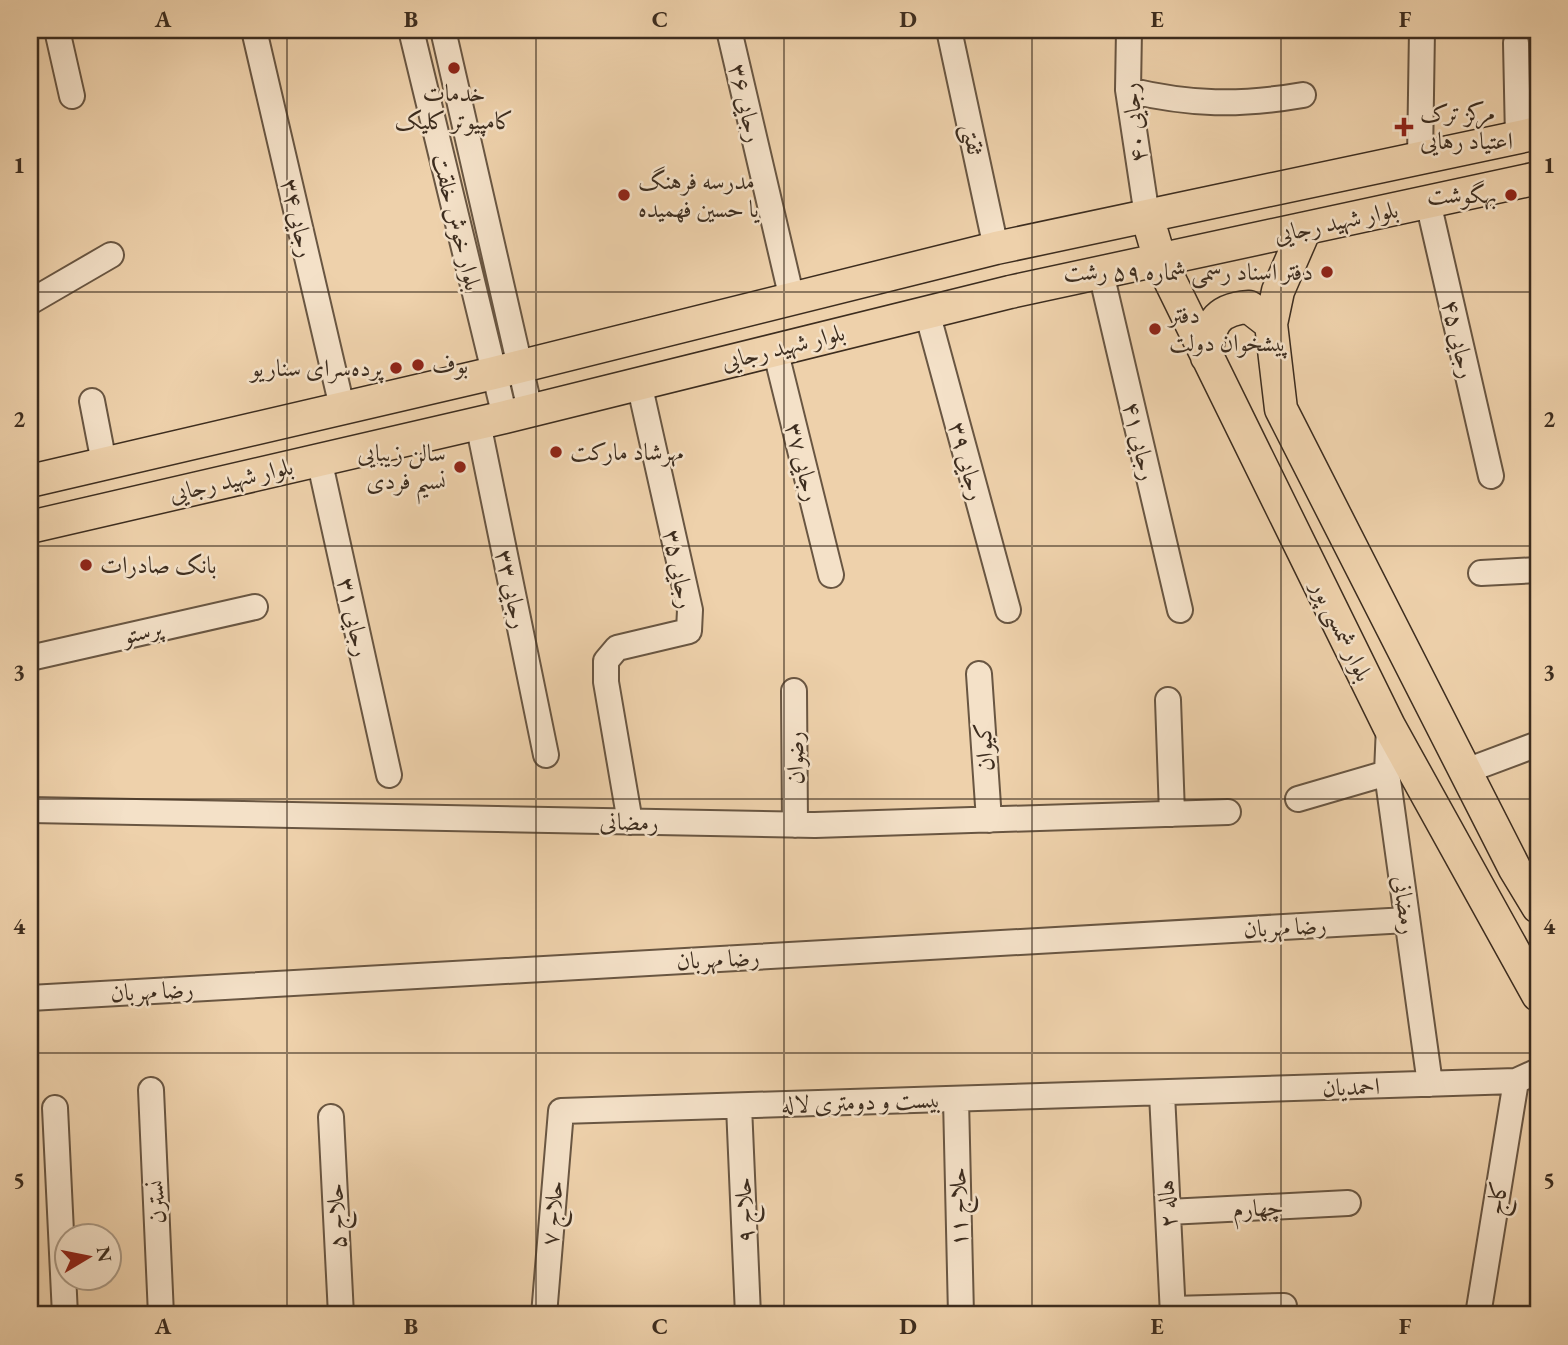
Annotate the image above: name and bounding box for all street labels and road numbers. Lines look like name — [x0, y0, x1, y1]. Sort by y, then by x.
street label: رجایی ۳۶ — [722, 60, 771, 145]
street label: رجایی ۴۰ — [1113, 81, 1154, 165]
street label: ثقتی — [953, 120, 992, 158]
street label: بلوار خوش خلقت — [426, 150, 489, 294]
street label: رجایی ۳۴ — [274, 175, 323, 260]
street label: بلوار شهید رجایی — [1271, 193, 1401, 250]
street label: رجایی ۴۵ — [1435, 296, 1484, 381]
street label: بلوار شهید رجایی — [718, 316, 848, 377]
street label: رجایی ۴۱ — [1116, 398, 1165, 483]
street label: رجایی ۳۹ — [942, 418, 993, 504]
street label: رجایی ۳۷ — [779, 419, 828, 505]
street label: بلوار شهید رجایی — [166, 450, 296, 509]
street label: رجایی ۳۵ — [657, 527, 702, 611]
street label: رجایی ۳۳ — [489, 546, 536, 631]
street label: بلوار شمسی پور — [1302, 573, 1380, 687]
street label: رجایی ۳۱ — [331, 574, 378, 659]
street label: پرستو — [117, 611, 167, 652]
street label: کیوان — [966, 722, 1001, 773]
street label: رضوان — [779, 731, 810, 785]
street label: رمضانی — [599, 805, 659, 838]
street label: رمضانی — [1386, 873, 1425, 936]
street label: رضا مهربان — [1243, 909, 1327, 944]
street label: رضا مهربان — [676, 941, 760, 976]
street label: رضا مهربان — [110, 973, 194, 1008]
street label: احمدیان — [1322, 1070, 1380, 1103]
street label: بیست و دومتری لاله — [780, 1083, 941, 1120]
street label: حلاج ۱۱ — [941, 1167, 980, 1247]
street label: حلاج ۹ — [726, 1176, 767, 1244]
street label: کاج — [1479, 1178, 1520, 1218]
street label: نسترن — [139, 1179, 172, 1225]
street label: حلاج ۷ — [533, 1179, 576, 1248]
street label: هاله ۲ — [1150, 1179, 1183, 1229]
street label: حلاج ۵ — [318, 1182, 359, 1250]
street label: چهارم — [1232, 1191, 1285, 1230]

